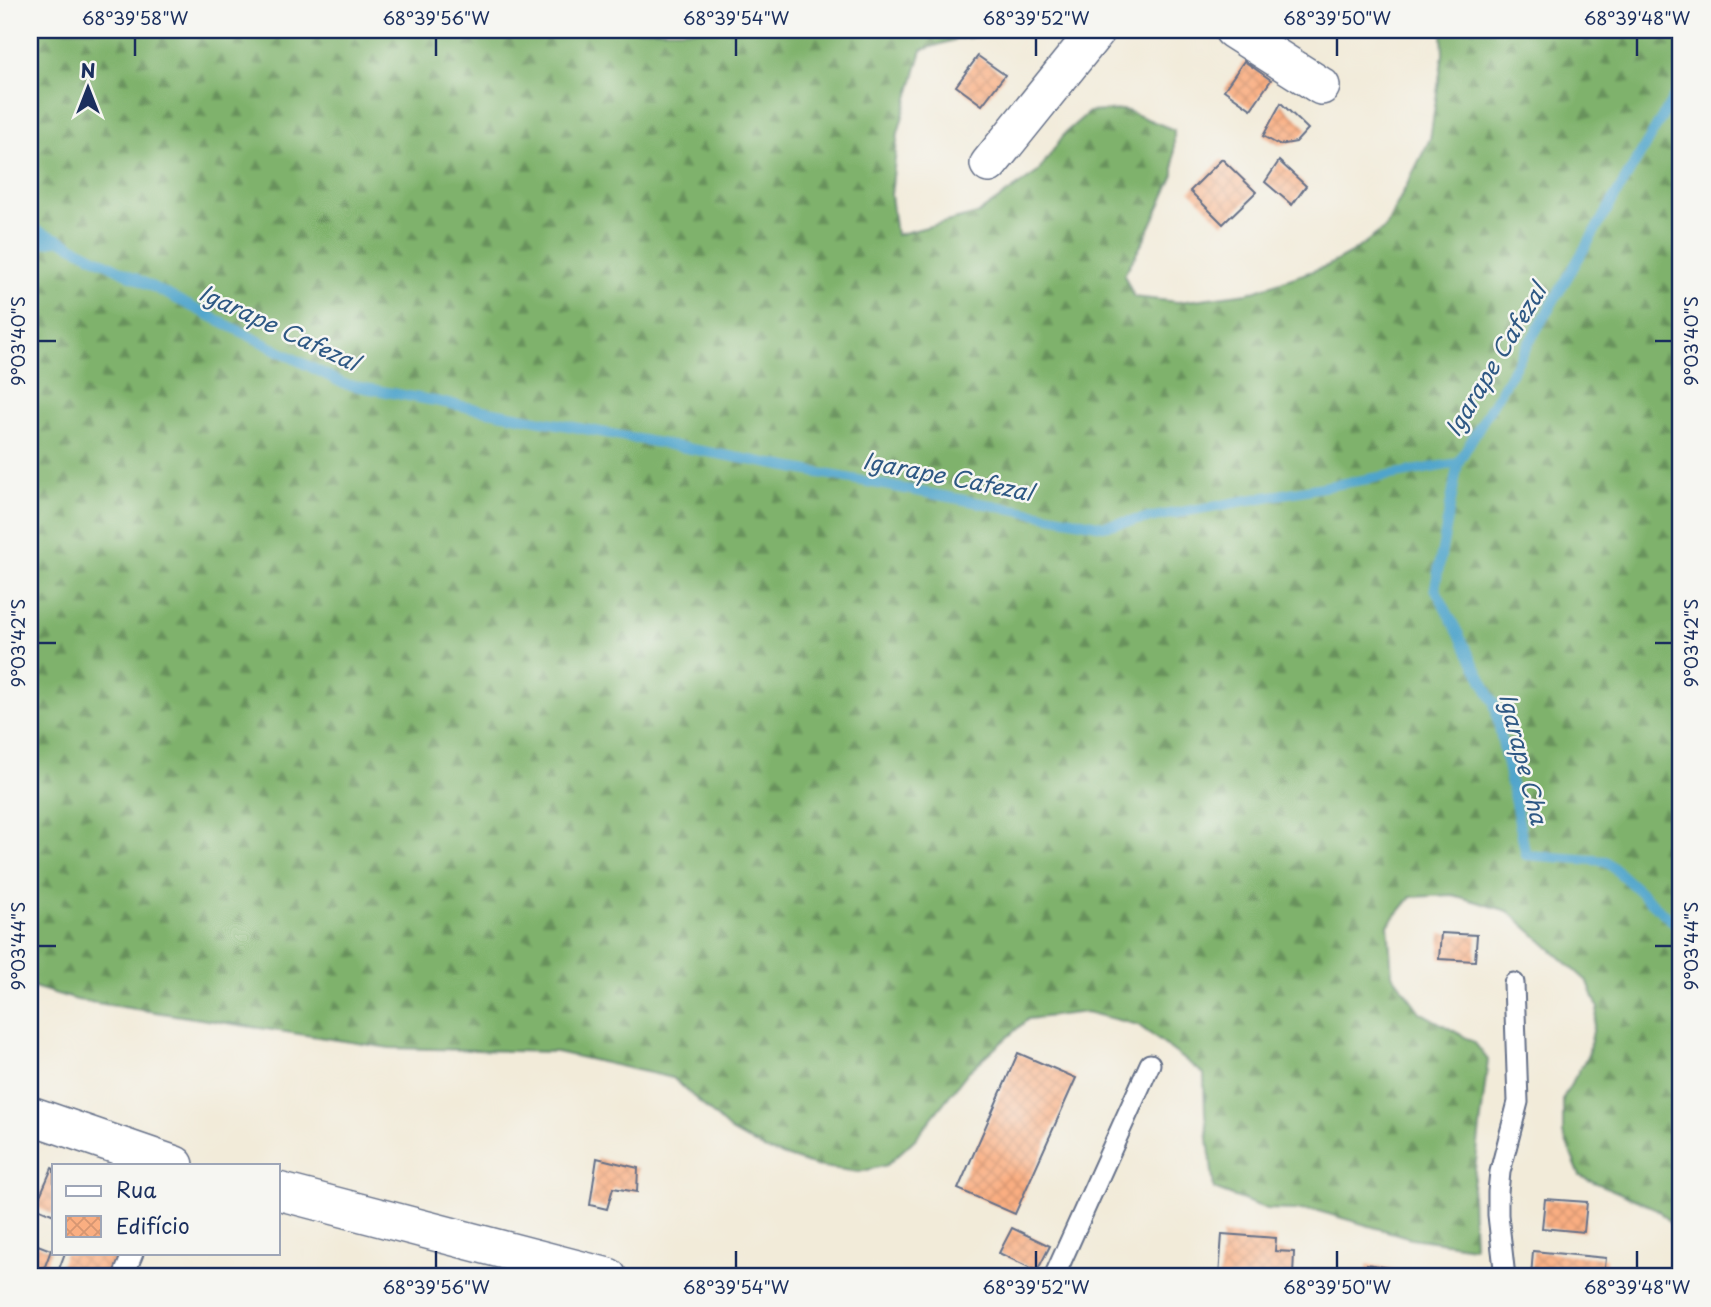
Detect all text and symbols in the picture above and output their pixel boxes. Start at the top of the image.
text: 68°39'58"W [82,4,189,31]
text: 68°39'56"W [382,4,490,31]
text: 68°39'54"W [683,4,790,31]
text: 68°39'52"W [983,4,1090,31]
text: 68°39'50"W [1283,4,1391,31]
text: 68°39'48"W [1584,4,1691,31]
north arrow [52,52,122,122]
text: N [80,56,96,84]
water label: Igarape Cafezal [1435,273,1556,442]
water label: Igarape Cafezal [194,274,368,380]
text: 9°03'40"S [4,296,31,386]
text: 9°03'40"S [1677,296,1704,386]
water label: Igarape Cafezal [860,442,1040,510]
text: 9°03'42"S [4,599,31,687]
text: 9°03'42"S [1677,599,1704,687]
water label: Igarape Cha [1491,689,1558,829]
text: 9°03'44"S [4,902,31,990]
text: 9°03'44"S [1677,902,1704,990]
legend [52,1164,280,1254]
text: Rua [116,1173,157,1205]
text: Edifício [116,1209,190,1241]
text: 68°39'56"W [382,1273,490,1300]
text: 68°39'54"W [683,1273,790,1300]
text: 68°39'52"W [983,1273,1090,1300]
text: 68°39'50"W [1283,1273,1391,1300]
text: 68°39'48"W [1584,1273,1691,1300]

